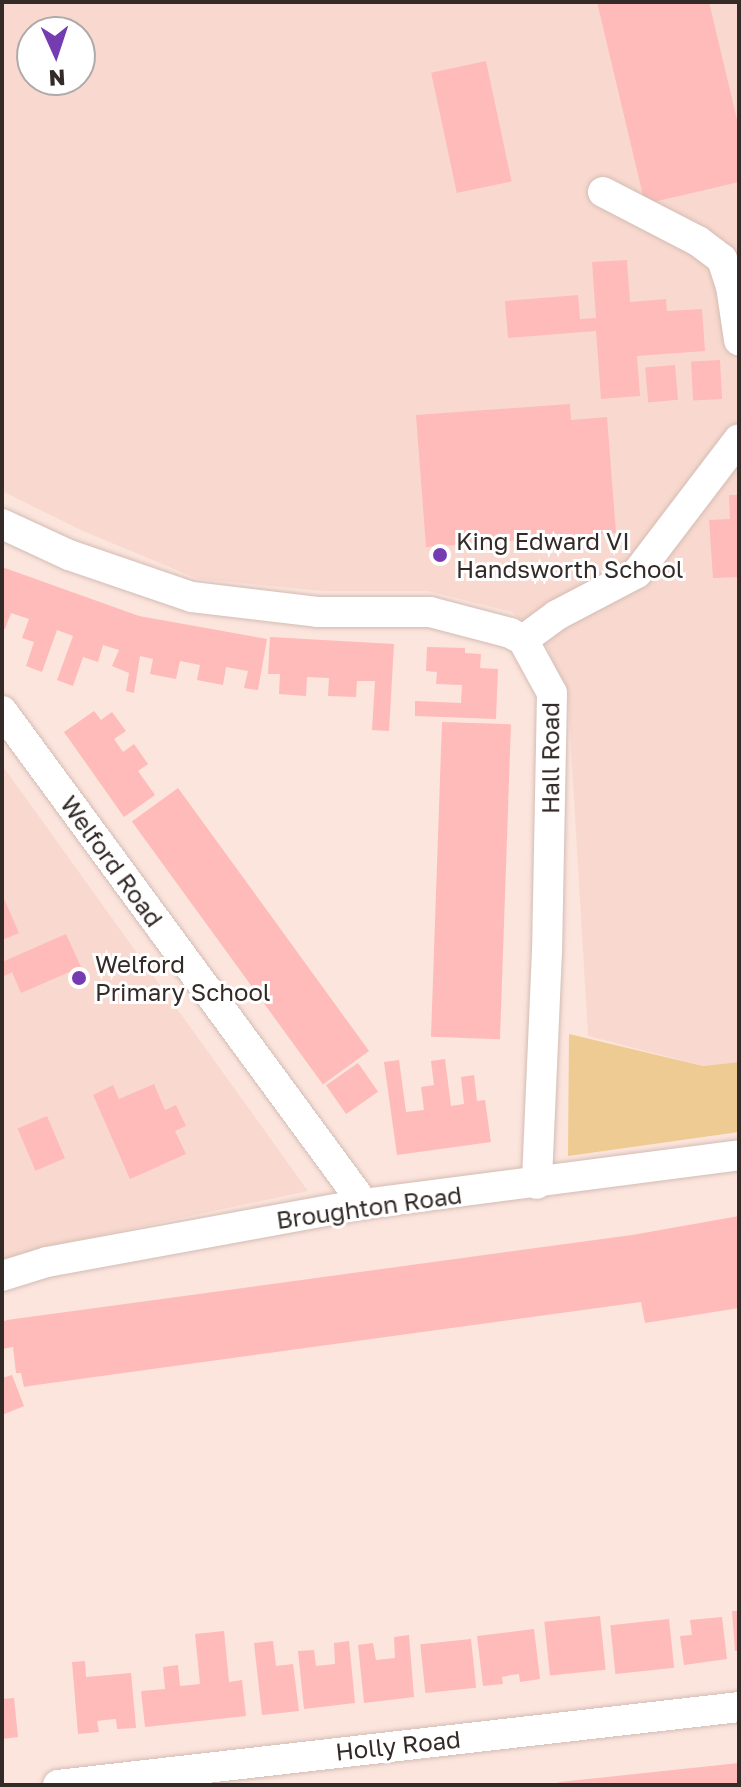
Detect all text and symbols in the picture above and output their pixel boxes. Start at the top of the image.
north arrow [16,16,96,96]
text: N [48,65,66,92]
place label: King Edward VI Handsworth School [456,527,684,583]
marker: King Edward VI Handsworth School [431,546,449,564]
street label: Hall Road [536,702,564,814]
street label: Welford Road [55,790,169,932]
place label: Welford Primary School [95,950,271,1006]
marker: Welford Primary School [70,969,88,987]
street label: Broughton Road [274,1180,464,1234]
street label: Holly Road [334,1724,462,1766]

